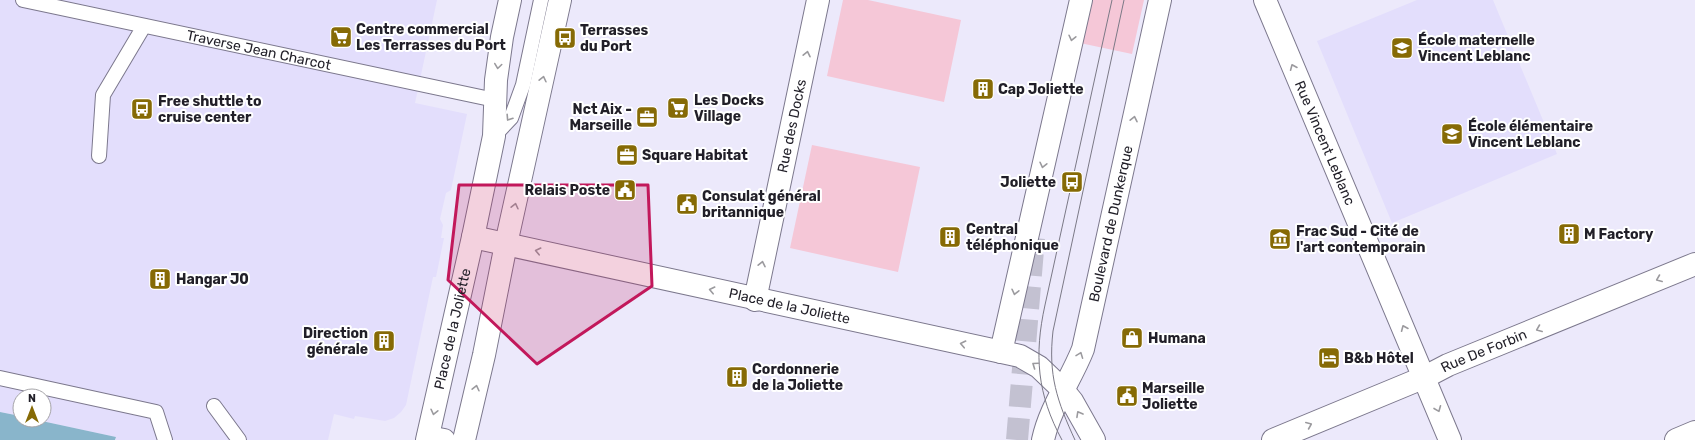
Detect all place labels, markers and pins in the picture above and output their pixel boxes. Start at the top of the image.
place label: Centre commercial Les Terrasses du Port [356,21,506,54]
place label: Terrasses du Port [580,22,649,55]
supermarket icon: Centre commercial Les Terrasses du Port [328,24,354,50]
bus stop icon: Terrasses du Port [552,25,578,51]
place label: École maternelle Vincent Leblanc [1418,31,1535,65]
school or university icon: École maternelle Vincent Leblanc [1389,35,1415,61]
building icon: Cap Joliette [970,76,996,102]
place label: Cap Joliette [998,81,1084,98]
place label: Les Docks Village [694,92,764,125]
place label: Free shuttle to cruise center [158,93,261,126]
supermarket icon: Les Docks Village [665,95,691,121]
bus stop icon: Free shuttle to cruise center [129,96,155,122]
place label: Nct Aix - Marseille [569,101,632,134]
office icon: Nct Aix - Marseille [634,104,660,130]
place label: École élémentaire Vincent Leblanc [1468,117,1593,151]
school or university icon: École élémentaire Vincent Leblanc [1439,121,1465,147]
office icon: Square Habitat [614,142,640,168]
place label: Square Habitat [642,147,748,164]
bus stop icon: Joliette [1059,169,1085,195]
place label: Joliette [1000,174,1056,191]
public building icon: Relais Poste [612,177,638,203]
place label: Relais Poste [525,182,610,199]
place label: Consulat général britannique [702,188,821,221]
public building icon: Consulat général britannique [674,191,700,217]
place label: Central téléphonique [966,221,1059,254]
building icon: M Factory [1556,221,1582,247]
place label: Frac Sud - Cité de l'art contemporain [1296,223,1426,256]
building icon: Central téléphonique [937,224,963,250]
museum icon: Frac Sud - Cité de l'art contemporain [1267,226,1293,252]
place label: M Factory [1584,226,1654,243]
building icon: Hangar J0 [147,266,173,292]
place label: Hangar J0 [176,271,249,288]
place label: Direction générale [303,325,368,358]
shop icon: Humana [1119,325,1145,351]
building icon: Direction générale [371,328,397,354]
place label: Humana [1148,330,1206,347]
hotel icon: B&b Hôtel [1316,345,1342,371]
place label: B&b Hôtel [1344,350,1414,367]
place label: Cordonnerie de la Joliette [752,361,843,394]
building icon: Cordonnerie de la Joliette [724,364,750,390]
place label: Marseille Joliette [1142,380,1205,413]
public building icon: Marseille Joliette [1114,383,1140,409]

